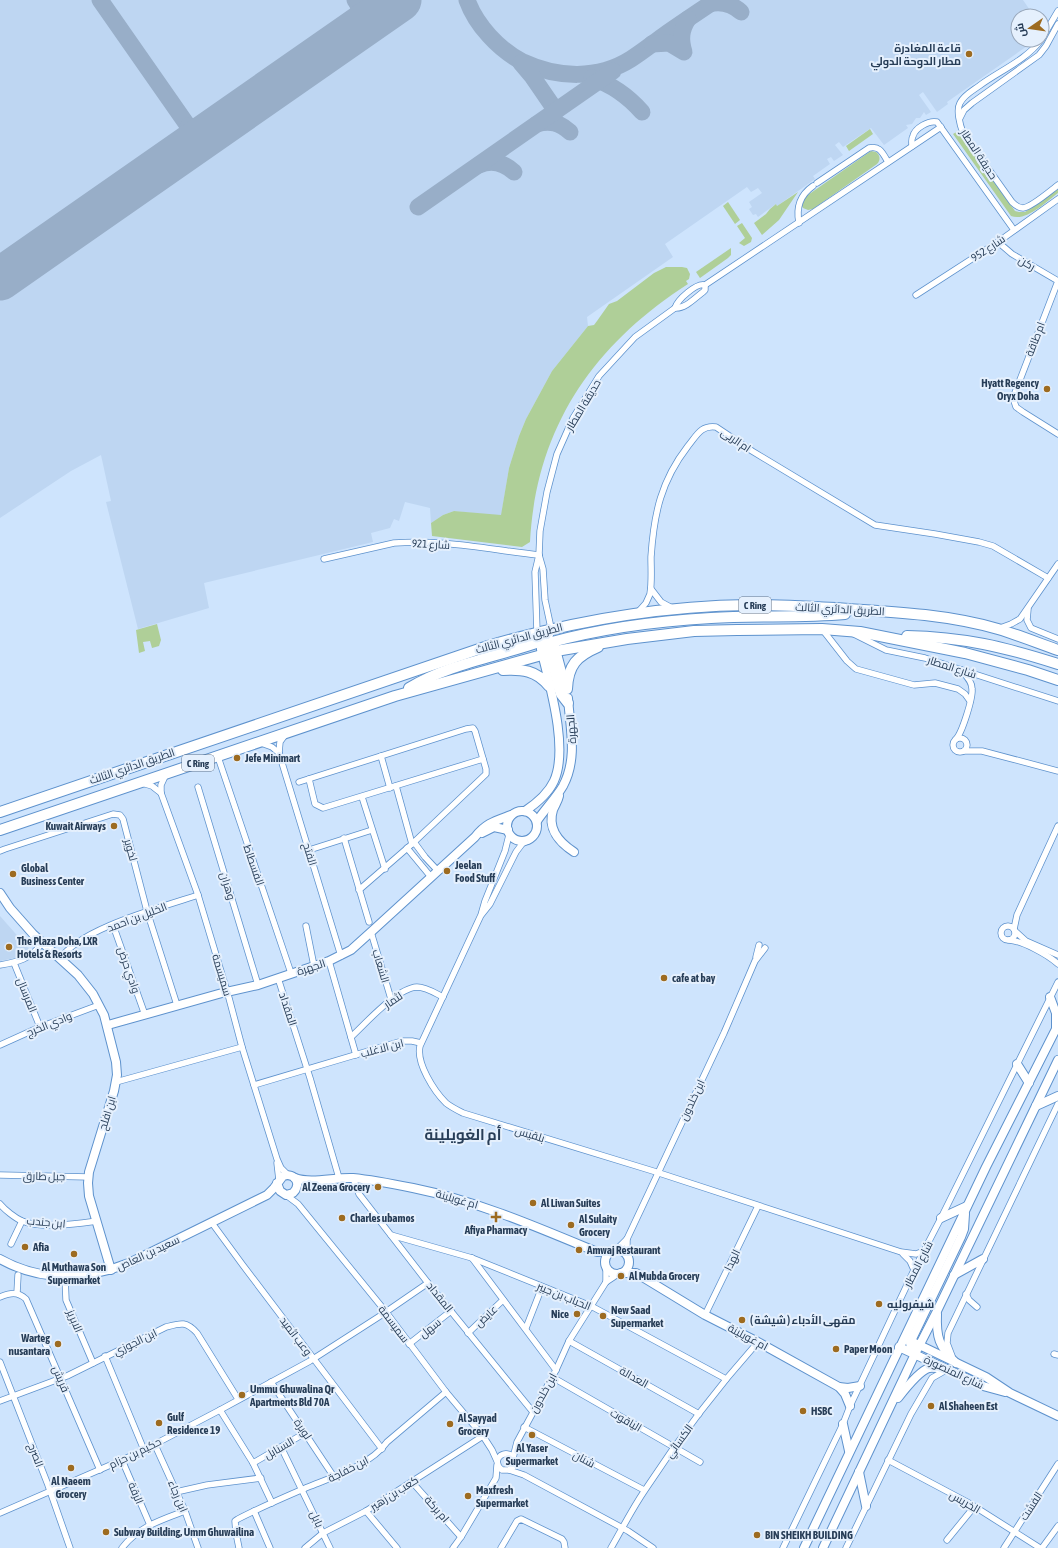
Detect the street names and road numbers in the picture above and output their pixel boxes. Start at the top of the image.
street label: حديقة المطار [957,126,1000,182]
street label: شارع 952 [969,232,1008,265]
street label: ركن [1016,253,1038,273]
street label: ام طاقة [1023,320,1049,359]
street label: حديقة المطار [563,377,604,434]
street label: ام الربى [718,426,753,456]
street label: شارع 921 [411,537,450,553]
road number: C Ring [739,597,771,613]
street label: الطريق الدائري الثالث [795,601,885,620]
street label: الطريق الدائري الثالث [474,621,565,658]
street label: شارع المطار [925,653,978,682]
street label: الجهرة [564,714,579,744]
street label: الطريق الدائري الثالث [88,746,177,789]
road number: C Ring [182,755,214,771]
street label: لخوير [121,837,140,863]
street label: الفتح [299,841,319,867]
street label: الفسطاط [241,843,267,887]
street label: وهران [217,871,238,902]
street label: الخليل بن احمد [105,900,169,935]
street label: وادي حرض [113,945,143,996]
street label: الشعاب [370,948,392,984]
street label: سميسمة [210,953,234,997]
street label: الجهرة [295,957,327,978]
street label: المرسال [14,976,39,1014]
street label: لثمار [381,989,405,1012]
street label: المقداد [277,991,299,1027]
street label: وادي الخرج [25,1009,75,1041]
street label: ابن الاغلب [359,1037,405,1060]
street label: ابن خلدون [677,1078,708,1123]
street label: ابن افلح [96,1095,120,1132]
street label: بلقيس [513,1124,546,1145]
street label: جبل طارق [23,1170,65,1183]
street label: ام غويلينة [434,1187,480,1213]
street label: ابن جندب [26,1214,66,1231]
street label: سعيد بن العاص [115,1233,182,1274]
street label: شارع المطار [901,1239,937,1291]
street label: الهدا [722,1247,743,1273]
street label: الحباب بن جبير [534,1279,593,1313]
street label: المقداد [424,1280,456,1314]
street label: سميسمة [376,1303,412,1345]
street label: عايض [472,1303,500,1330]
street label: الابريز [64,1307,85,1335]
street label: وعب اثميد [277,1314,314,1358]
street label: سهل [417,1316,444,1341]
street label: ام غويلينة [725,1322,770,1354]
street label: ابن الجوزي [111,1326,160,1360]
street label: شارع المنصورة [921,1353,986,1393]
street label: قريش [49,1364,72,1394]
street label: العدالة [617,1364,651,1390]
street label: ابن خلدون [527,1371,560,1416]
street label: الياقوت [608,1406,644,1435]
street label: لوبرة [291,1417,314,1442]
street label: الكسائي [663,1422,698,1462]
street label: حكيم بن حزام [107,1435,164,1473]
street label: السنابل [262,1435,297,1462]
street label: الصرح [24,1441,46,1469]
street label: شنان [571,1448,597,1471]
street label: ابن خفاجة [326,1454,371,1485]
street label: كعب بن زهير [367,1473,421,1514]
street label: ابن رجاء [165,1478,190,1514]
street label: الرقة [125,1480,146,1506]
street label: الخريس [947,1488,982,1516]
street label: الفشت [1017,1490,1045,1522]
street label: ام بركة [421,1494,452,1526]
street label: بابل [307,1509,326,1530]

